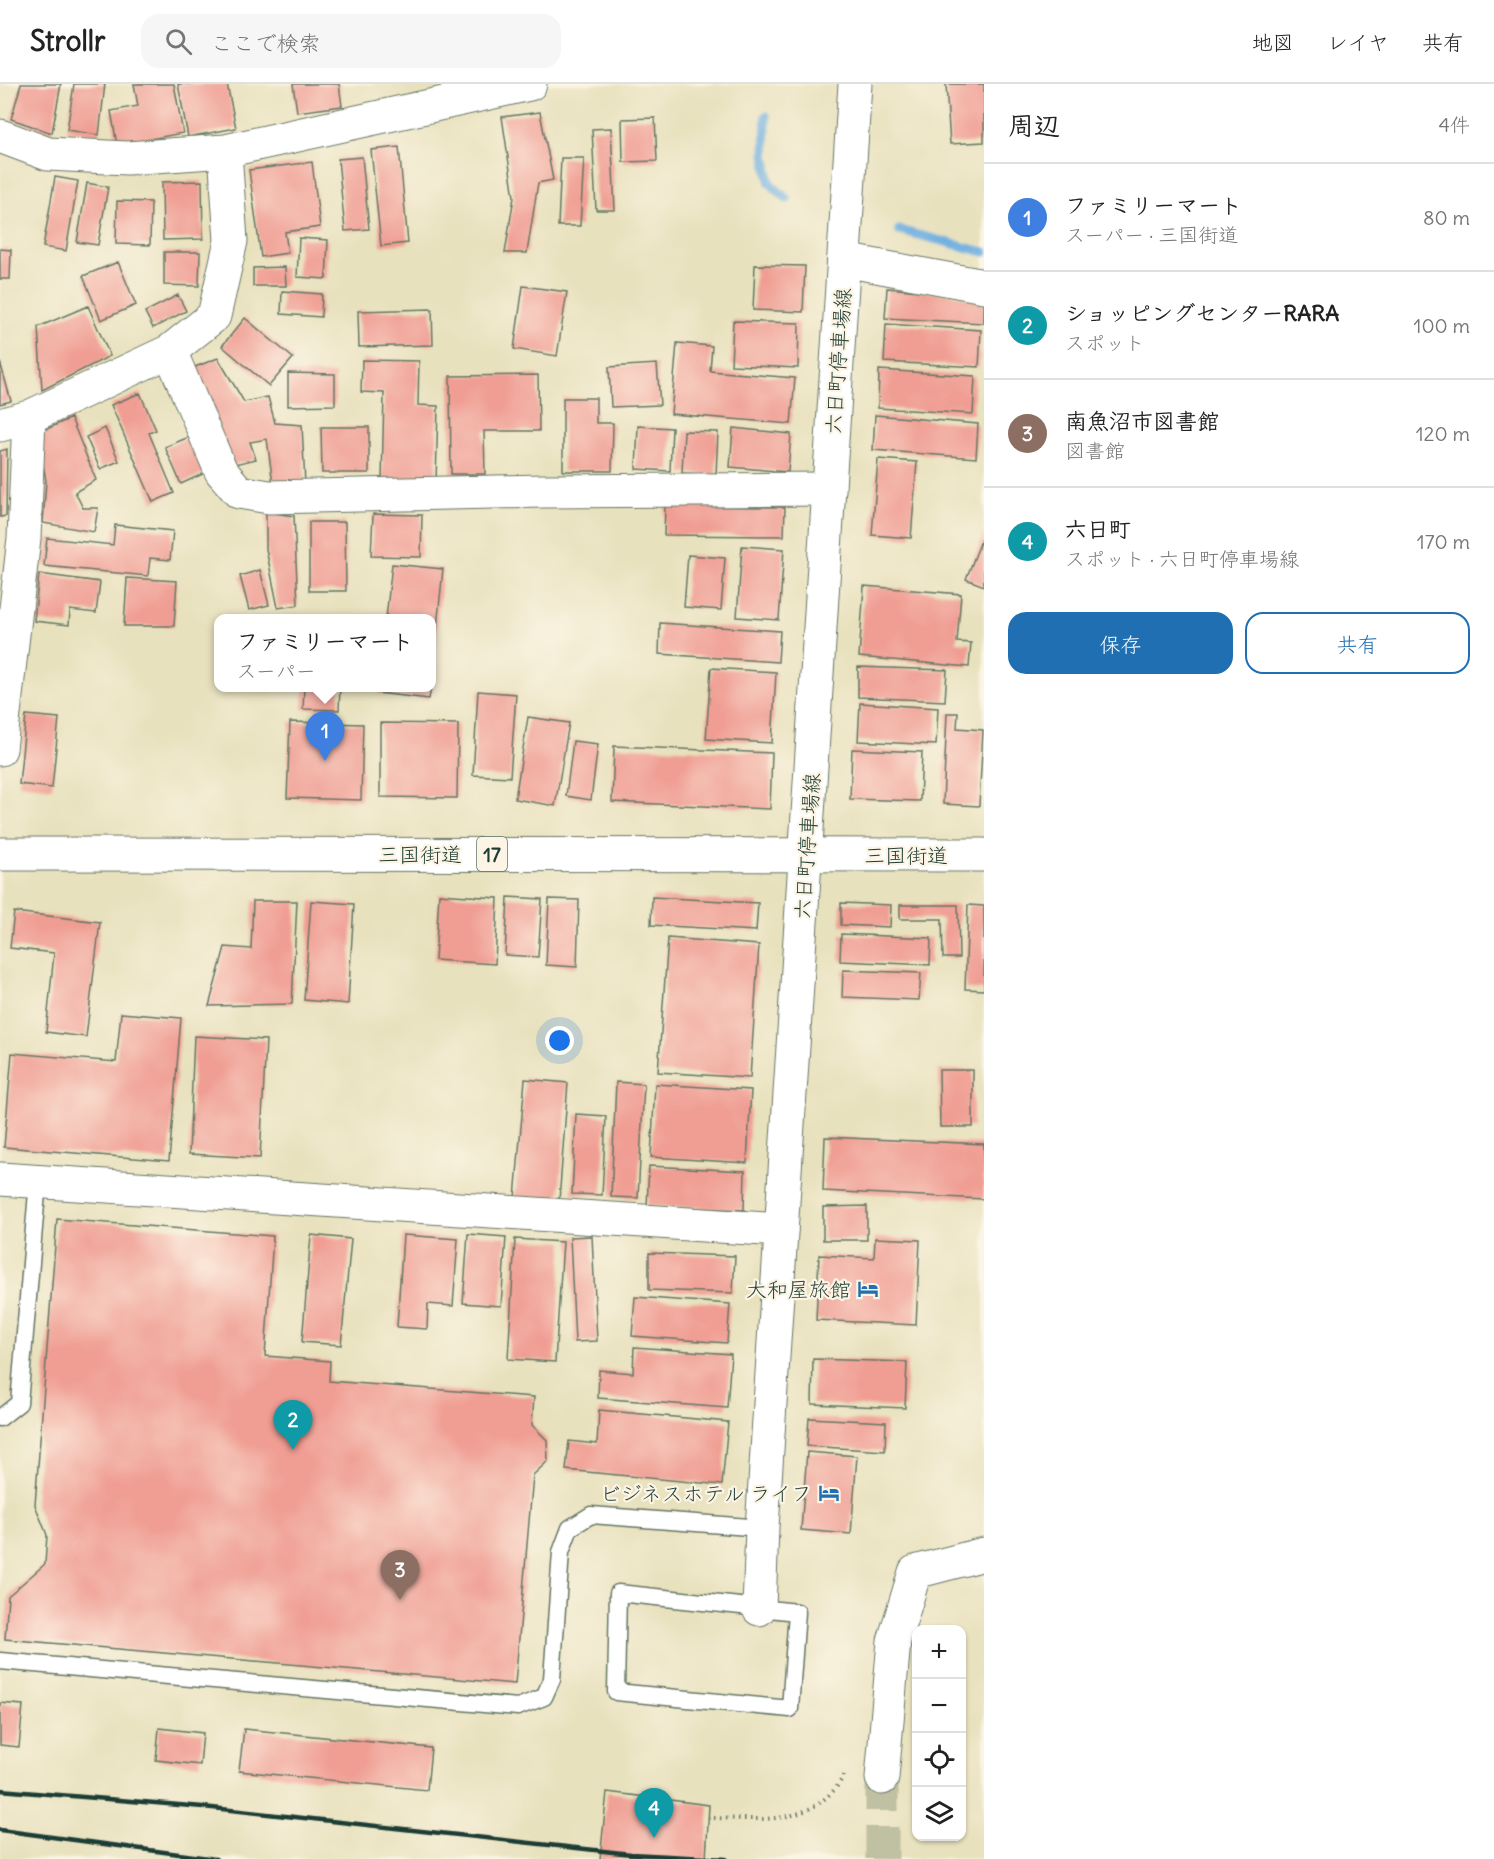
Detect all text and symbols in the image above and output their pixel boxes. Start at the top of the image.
search box [141,14,561,68]
text: Strollr [30,23,105,59]
icon: search [162,25,195,58]
text: ここで検索 [210,29,320,57]
text: 地図 [1252,29,1294,56]
text: レイヤ [1327,29,1389,56]
text: 共有 [1422,29,1464,56]
text: 周辺 [1008,109,1060,142]
text: 4件 [1438,112,1470,137]
text: ファミリーマート [1065,191,1242,219]
text: 1 [1024,205,1031,230]
text: 80 m [1423,205,1470,230]
text: スーパー · 三国街道 [1065,222,1238,247]
street label: 六日町停車場線 [819,287,857,435]
text: ショッピングセンターRARA [1065,299,1339,327]
text: 2 [1022,313,1033,338]
text: 100 m [1413,313,1470,338]
text: スポット [1065,330,1145,355]
text: 南魚沼市図書館 [1065,407,1219,435]
text: 3 [1022,421,1033,446]
text: 120 m [1416,421,1470,446]
text: 図書館 [1065,438,1125,463]
text: 六日町 [1065,515,1131,543]
text: 4 [1022,529,1033,554]
text: 170 m [1417,529,1470,554]
text: スポット · 六日町停車場線 [1065,546,1299,571]
button: 保存 [1008,612,1233,674]
button: 共有 [1245,612,1470,674]
popup [214,614,436,692]
text: ファミリーマート [237,627,413,655]
text: スーパー [237,658,316,683]
pin: 1 [306,712,344,761]
street label: 六日町停車場線 [788,772,826,920]
road number: 17 [477,837,507,871]
street label: 三国街道 [378,841,462,868]
street label: 三国街道 [864,842,948,869]
your location [545,1026,574,1055]
place label: 大和屋旅館 [746,1276,851,1303]
hotel icon: 大和屋旅館 [856,1277,880,1301]
pin: 2 [274,1400,312,1450]
place label: ビジネスホテル ライフ [600,1480,812,1507]
hotel icon: ビジネスホテル ライフ [817,1481,841,1505]
pin: 3 [380,1550,420,1600]
map controls [912,1625,966,1841]
button: + [912,1625,966,1679]
button: − [912,1679,966,1733]
button: locate [912,1733,966,1787]
button: layers [912,1787,966,1841]
pin: 4 [634,1788,674,1838]

